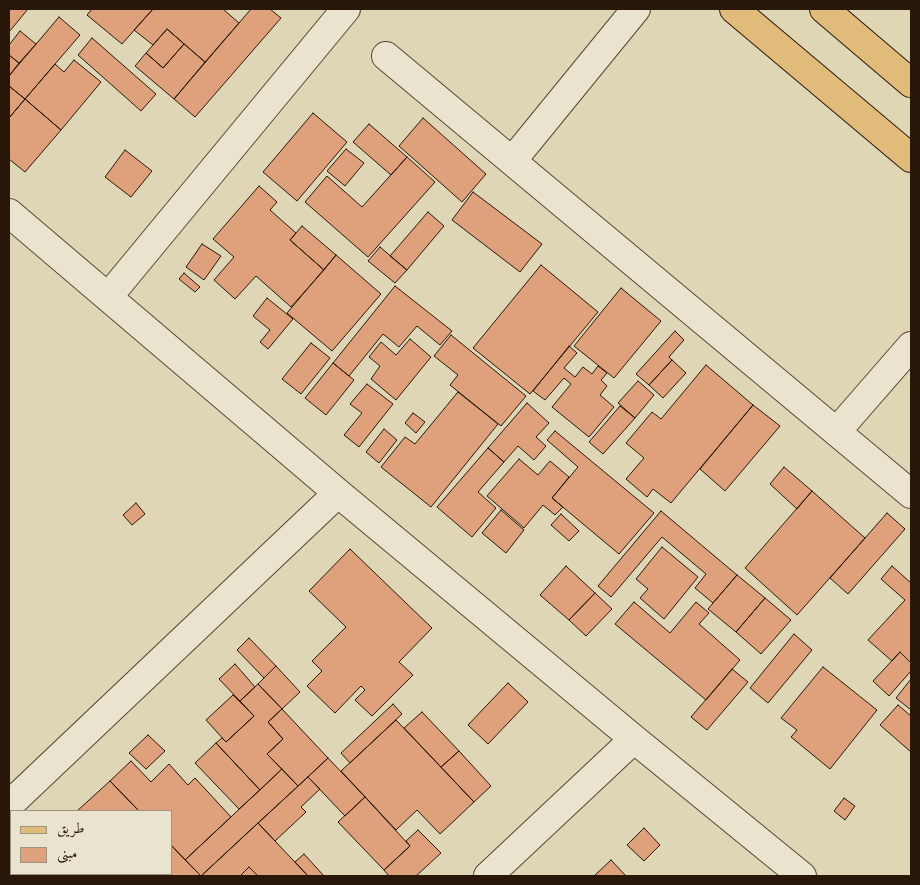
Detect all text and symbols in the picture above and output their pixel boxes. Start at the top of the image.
legend [10,810,172,875]
text: طريق [57,818,84,838]
text: مبنى [57,843,77,863]

